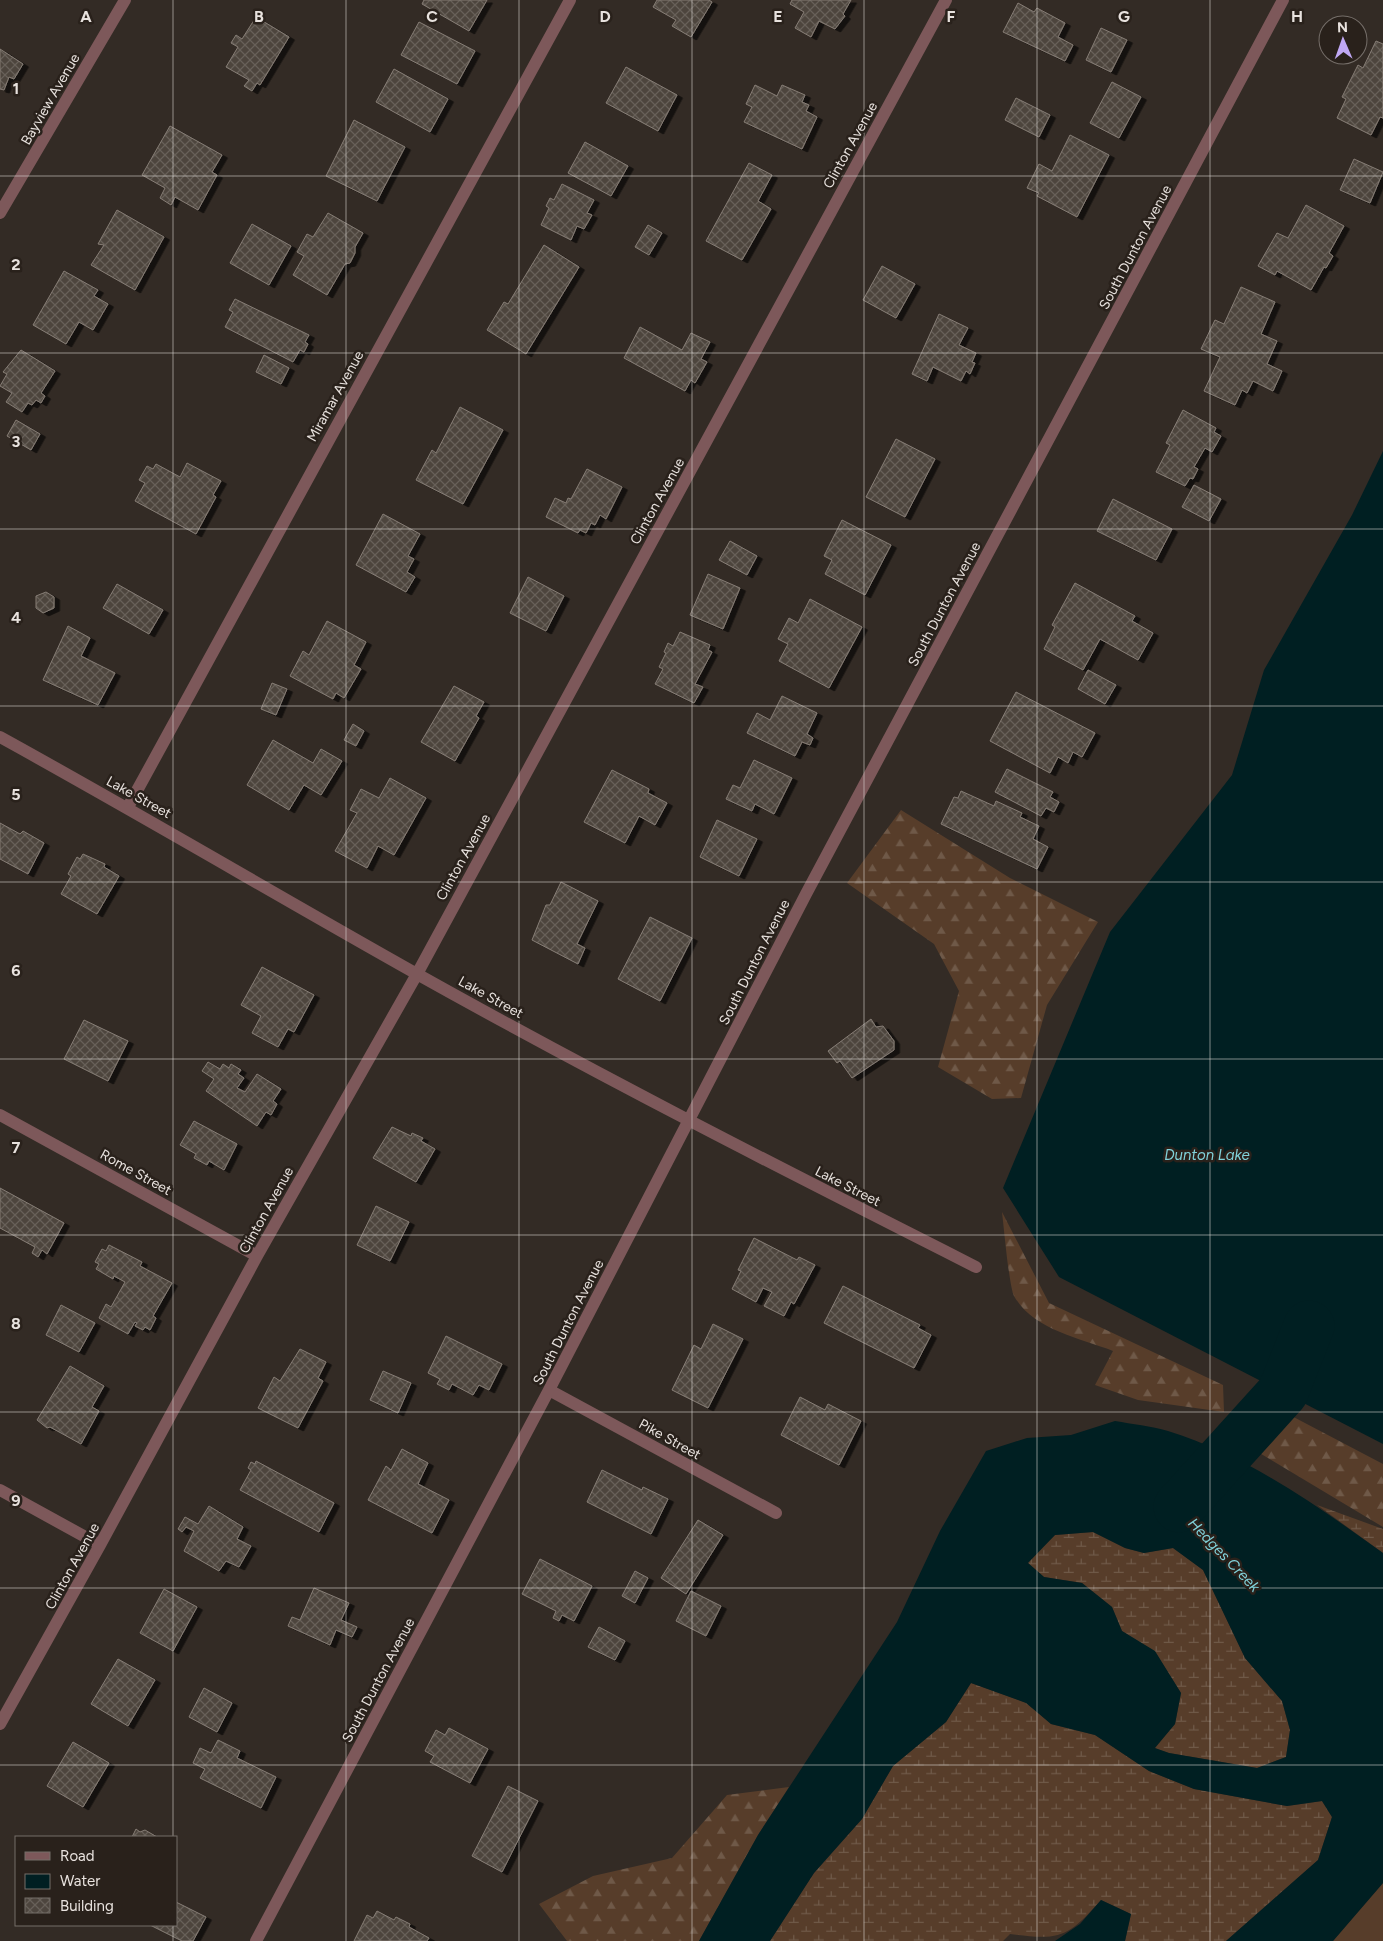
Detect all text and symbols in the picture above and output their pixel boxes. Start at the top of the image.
text: A [80,7,92,26]
text: B [254,7,264,26]
text: C [426,7,438,26]
text: D [599,7,611,26]
text: E [773,7,783,26]
text: F [947,7,956,26]
text: G [1118,7,1130,26]
text: H [1291,7,1303,26]
north arrow [1318,15,1368,65]
text: N [1337,19,1348,36]
street label: Bayview Avenue [17,50,84,148]
text: 1 [13,79,19,98]
street label: Clinton Avenue [820,99,881,191]
street label: South Dunton Avenue [1095,182,1176,312]
text: 2 [11,255,21,274]
street label: Miramar Avenue [303,347,368,445]
text: 3 [12,432,21,451]
street label: Clinton Avenue [627,455,688,547]
street label: South Dunton Avenue [904,539,985,669]
text: 4 [11,608,21,627]
street label: Lake Street [103,773,174,822]
text: 5 [11,785,21,804]
street label: Clinton Avenue [433,811,494,903]
street label: South Dunton Avenue [715,896,794,1028]
text: 6 [11,961,21,980]
street label: Lake Street [455,973,526,1022]
text: 7 [12,1138,21,1157]
street label: Rome Street [97,1146,174,1199]
water label: Dunton Lake [1164,1146,1250,1164]
street label: Lake Street [812,1163,883,1210]
street label: Clinton Avenue [236,1164,297,1256]
street label: South Dunton Avenue [529,1256,608,1388]
text: 8 [11,1314,21,1333]
street label: Pike Street [636,1415,704,1463]
text: 9 [11,1491,21,1510]
water label: Hedges Creek [1184,1514,1264,1596]
street label: Clinton Avenue [42,1520,103,1612]
street label: South Dunton Avenue [338,1615,419,1745]
legend [15,1836,178,1926]
text: Road [60,1847,95,1865]
text: Water [60,1872,100,1890]
text: Building [60,1897,114,1915]

